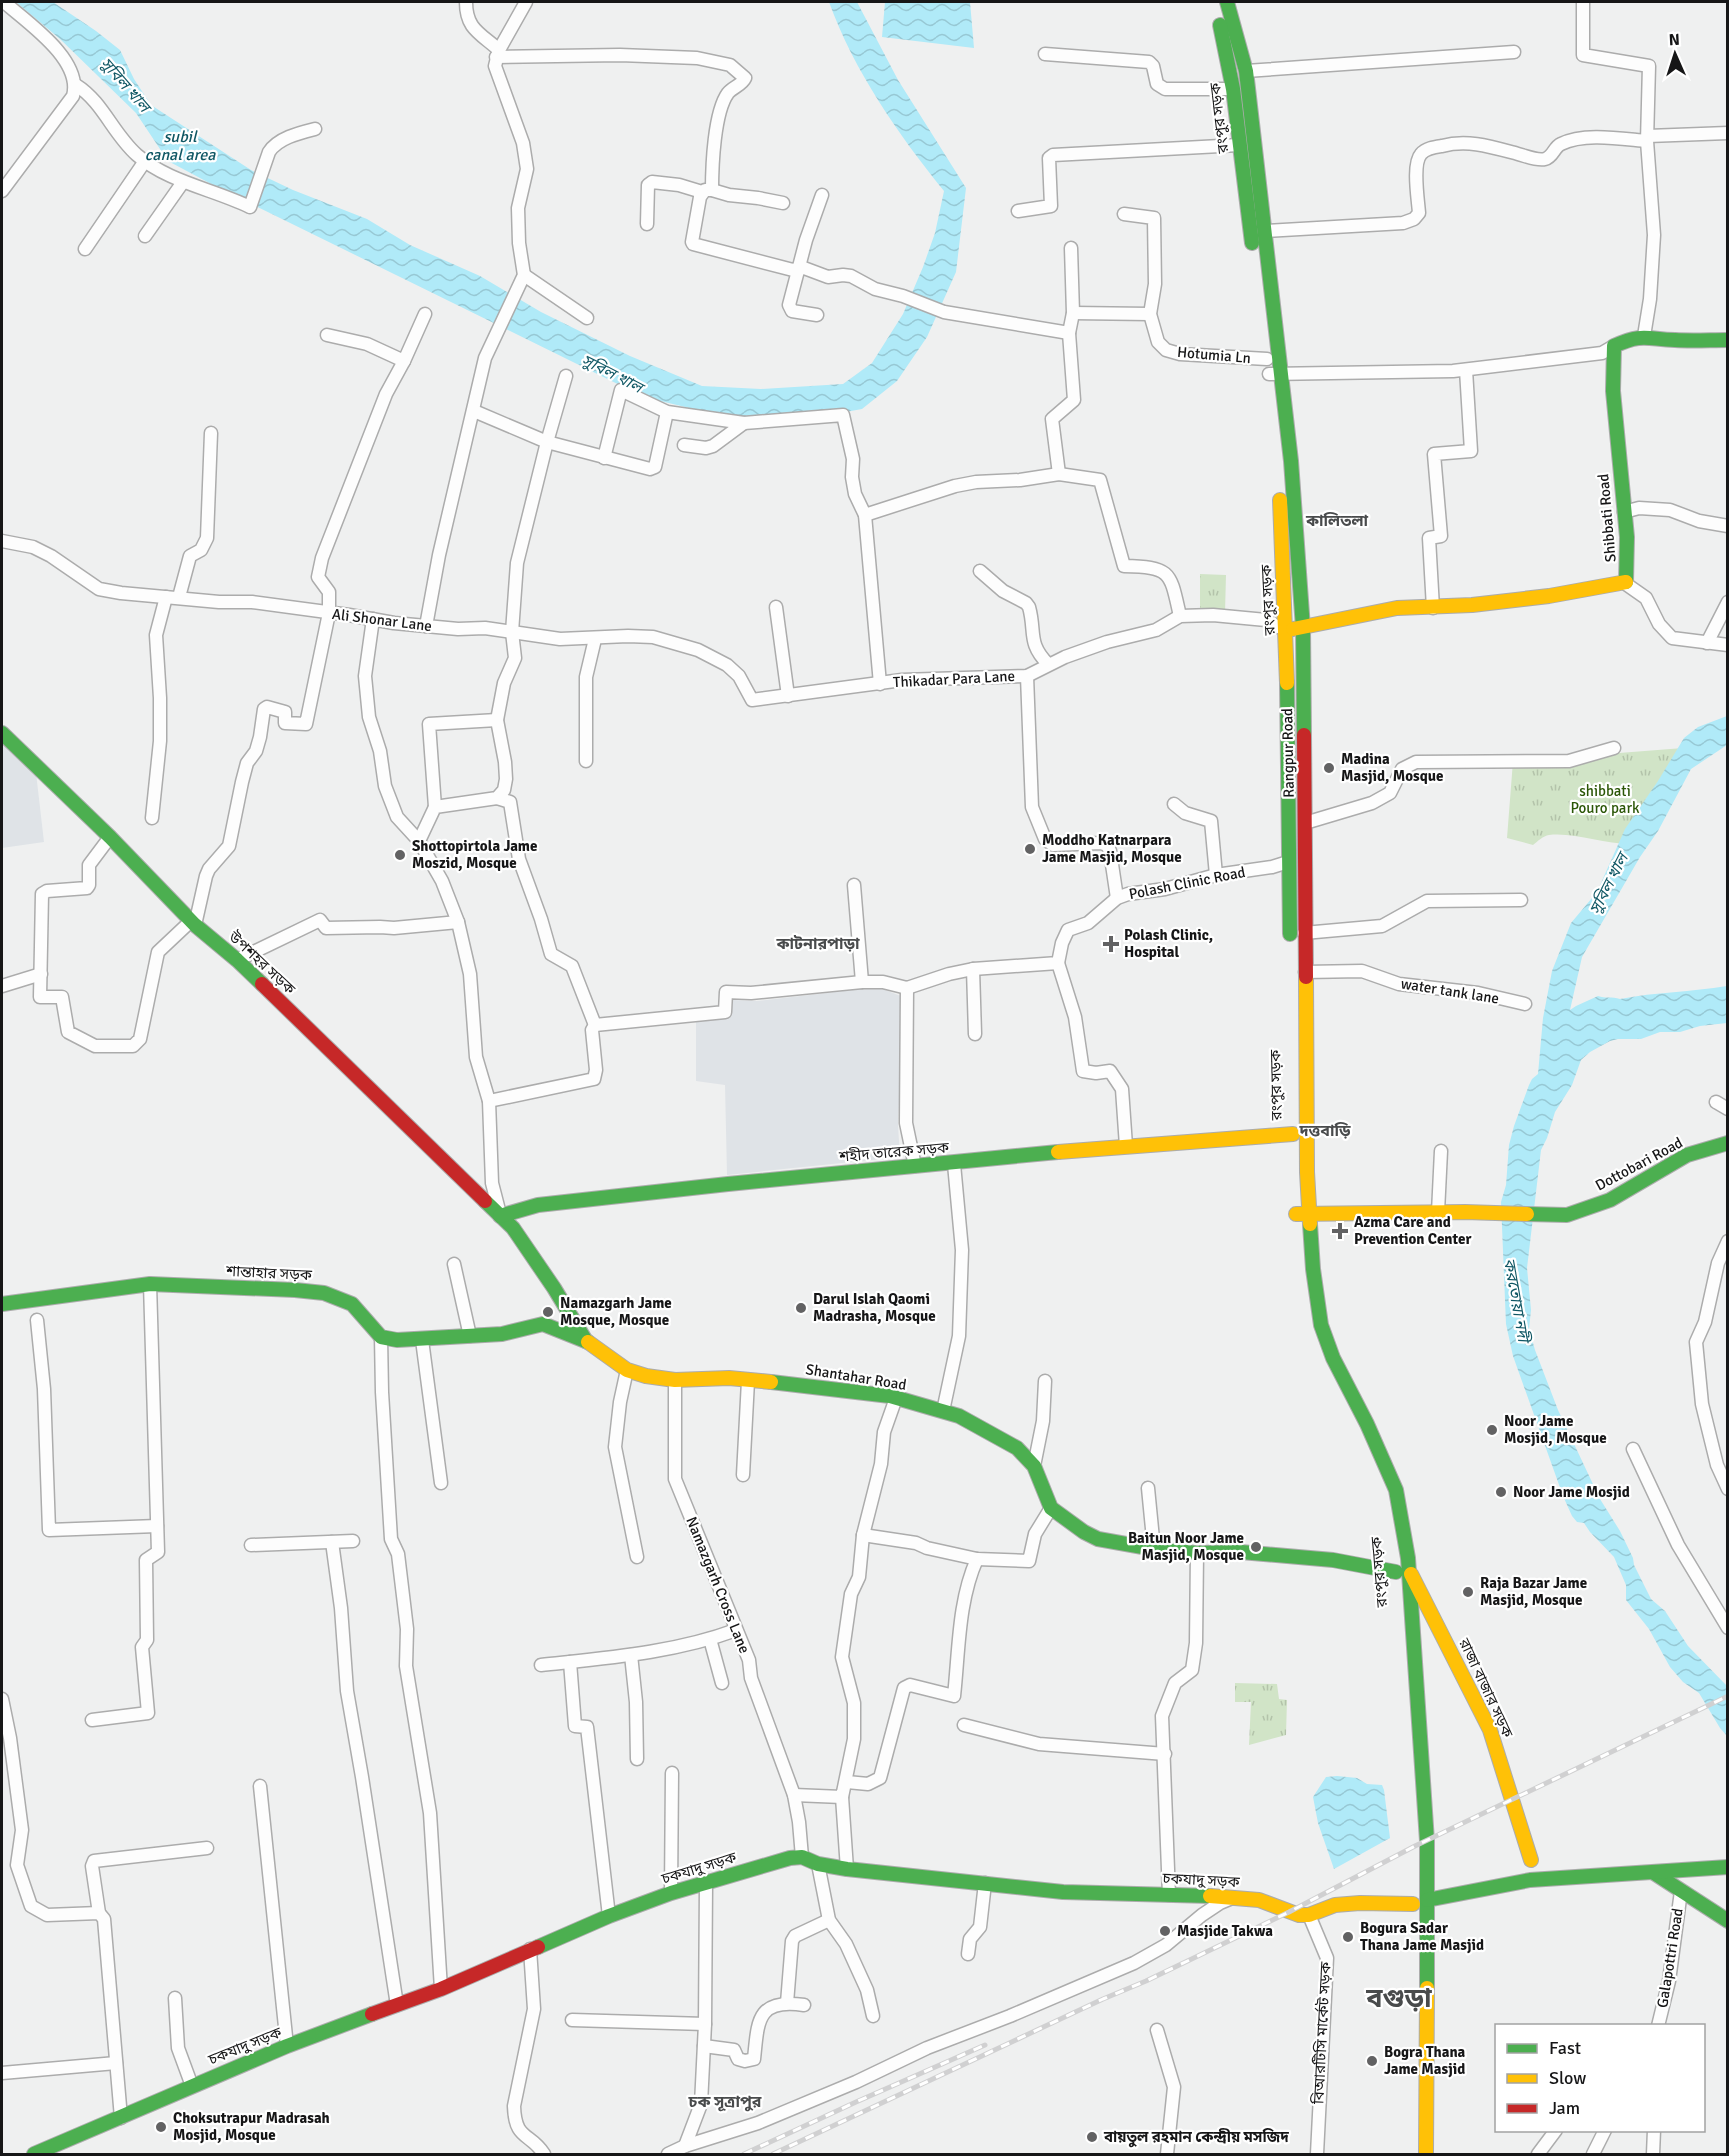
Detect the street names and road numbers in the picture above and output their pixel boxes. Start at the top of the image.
street label: রংপুর সড়ক [1206,81,1232,155]
street label: Hotumia Ln [1176,343,1252,367]
street label: Shibbati Road [1594,473,1620,563]
street label: রংপুর সড়ক [1257,563,1279,637]
street label: Ali Shonar Lane [331,605,433,635]
street label: Thikadar Para Lane [893,667,1015,691]
street label: Rangpur Road [1278,708,1298,798]
street label: Polash Clinic Road [1127,863,1247,903]
street label: উপশহর সড়ক [224,927,300,999]
street label: water tank lane [1400,974,1500,1008]
street label: রংপুর সড়ক [1266,1049,1286,1121]
street label: Dottobari Road [1592,1133,1686,1195]
street label: শহীদ তারেক সড়ক [837,1138,951,1166]
street label: শান্তাহার সড়ক [225,1262,313,1284]
street label: Shantahar Road [804,1360,908,1394]
street label: Namazgarh Cross Lane [682,1514,754,1656]
street label: রংপুর সড়ক [1367,1535,1391,1609]
street label: রাজা বাজার সড়ক [1455,1635,1517,1741]
street label: চকযাদু সড়ক [658,1848,739,1888]
street label: চকযাদু সড়ক [1161,1869,1241,1891]
street label: Galapottri Road [1653,1907,1687,2009]
street label: বিআরটিসি মার্কেট সড়ক [1309,1961,1335,2106]
street label: চকযাদু সড়ক [205,2023,285,2069]

